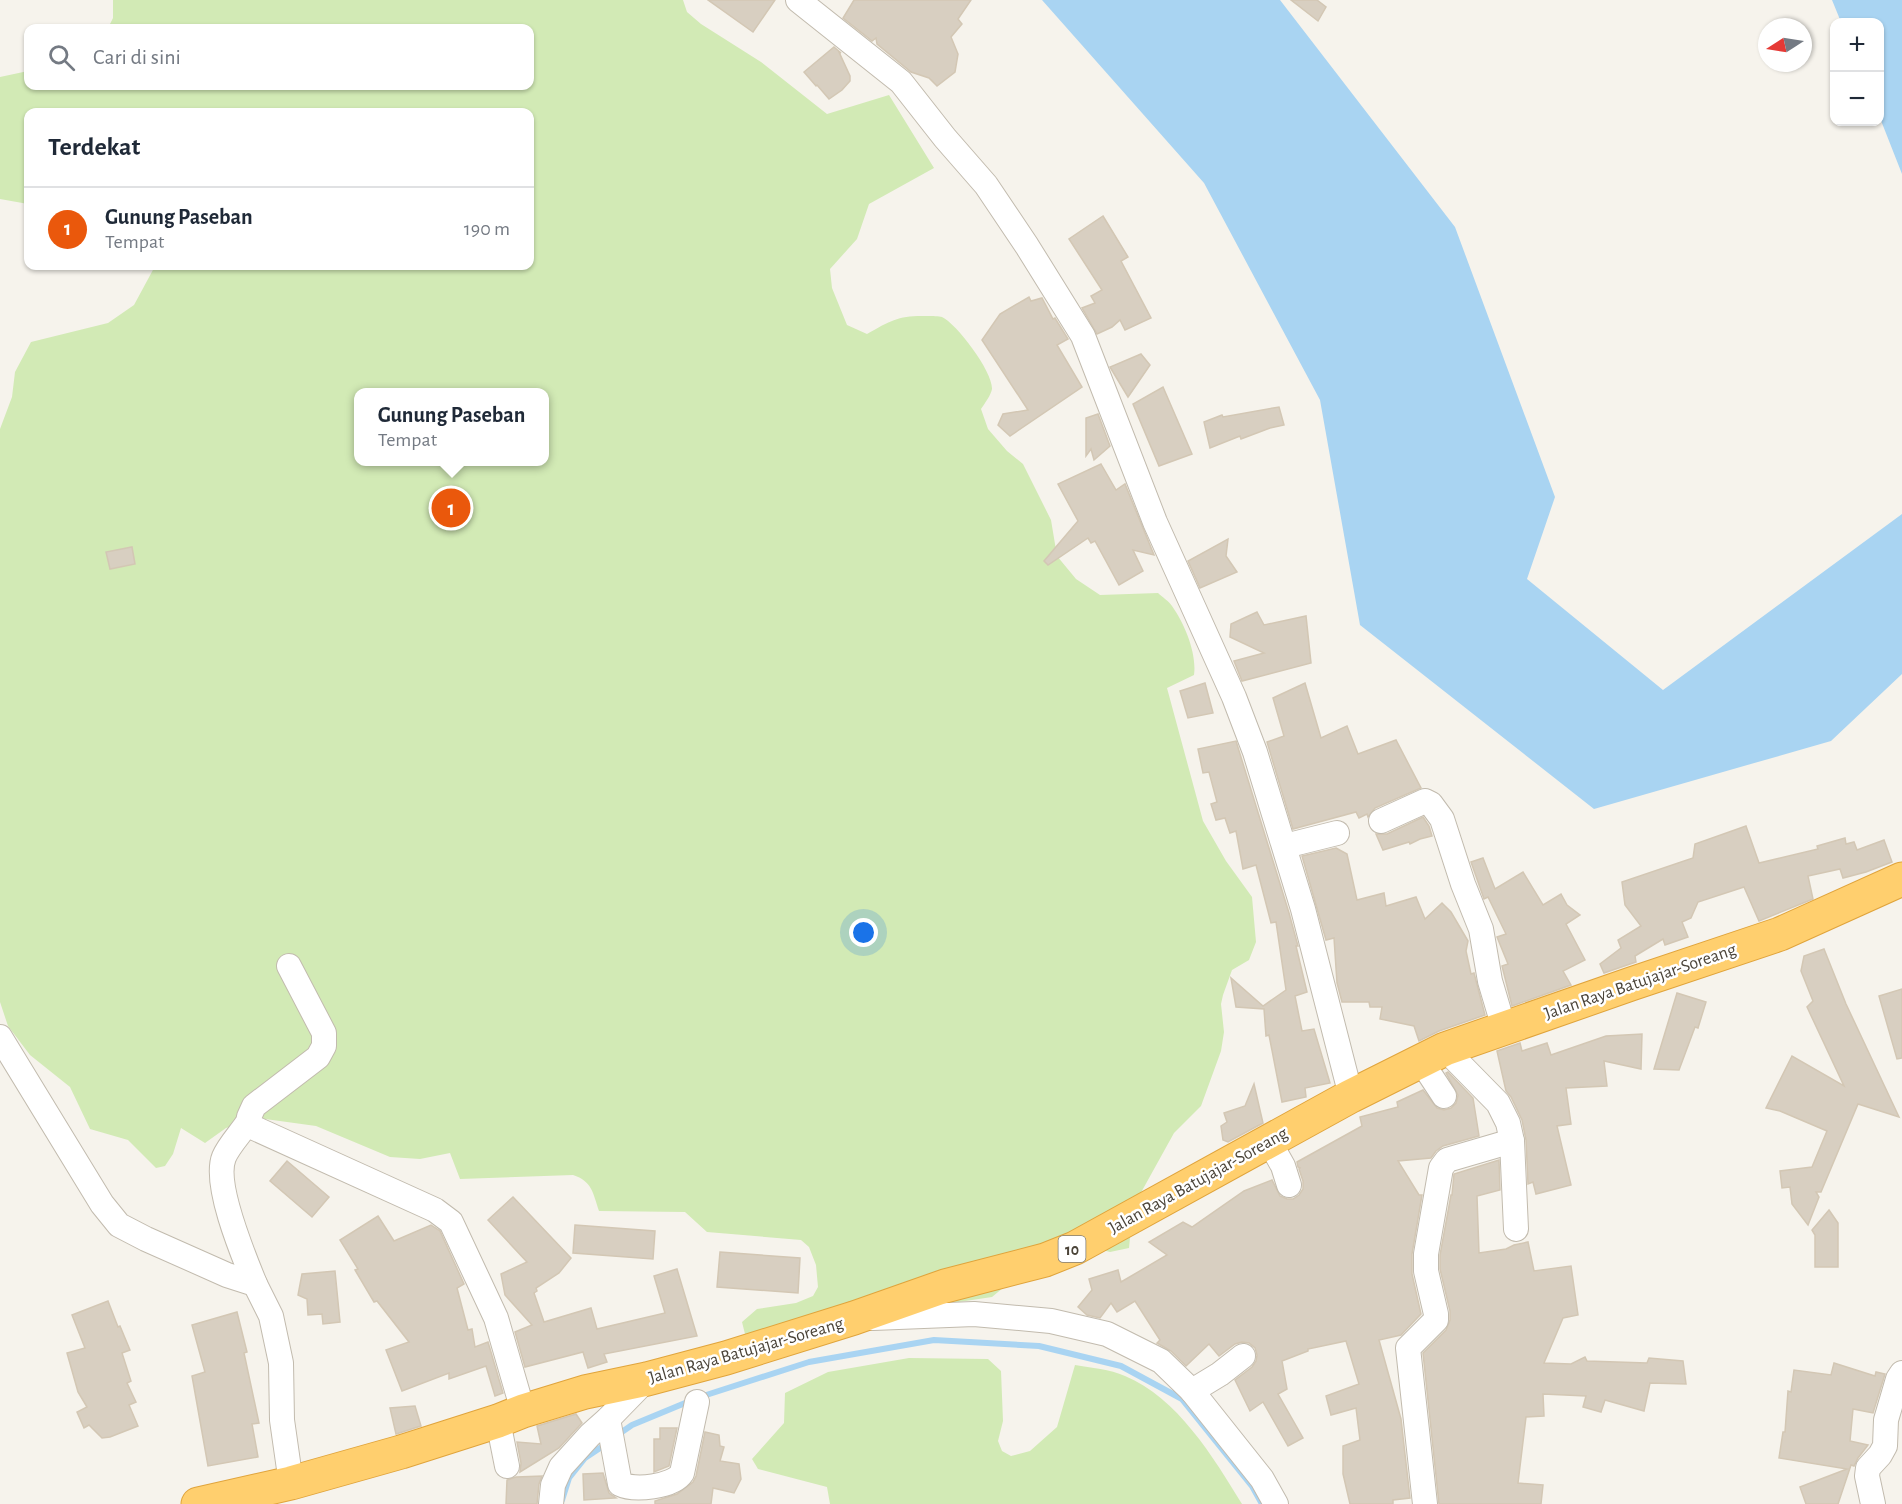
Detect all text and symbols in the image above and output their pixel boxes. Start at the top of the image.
north arrow [1758,18,1812,72]
map controls [1830,18,1884,126]
button: + [1830,18,1884,72]
search box [24,24,534,90]
icon: search [45,41,78,74]
text: Cari di sini [93,46,181,68]
button: − [1830,72,1884,126]
text: Terdekat [48,134,140,160]
text: Gunung Paseban [105,206,253,228]
text: 1 [64,219,71,239]
text: 190 m [464,219,510,239]
text: Tempat [105,232,165,252]
popup [354,388,549,466]
text: Gunung Paseban [378,404,525,426]
text: Tempat [378,430,437,450]
pin: 1 [432,486,470,530]
your location [849,918,878,947]
street label: Jalan Raya Batujajar-Soreang [1542,941,1739,1023]
street label: Jalan Raya Batujajar-Soreang [1106,1124,1291,1238]
road number: 10 [1058,1236,1086,1262]
street label: Jalan Raya Batujajar-Soreang [647,1314,846,1387]

